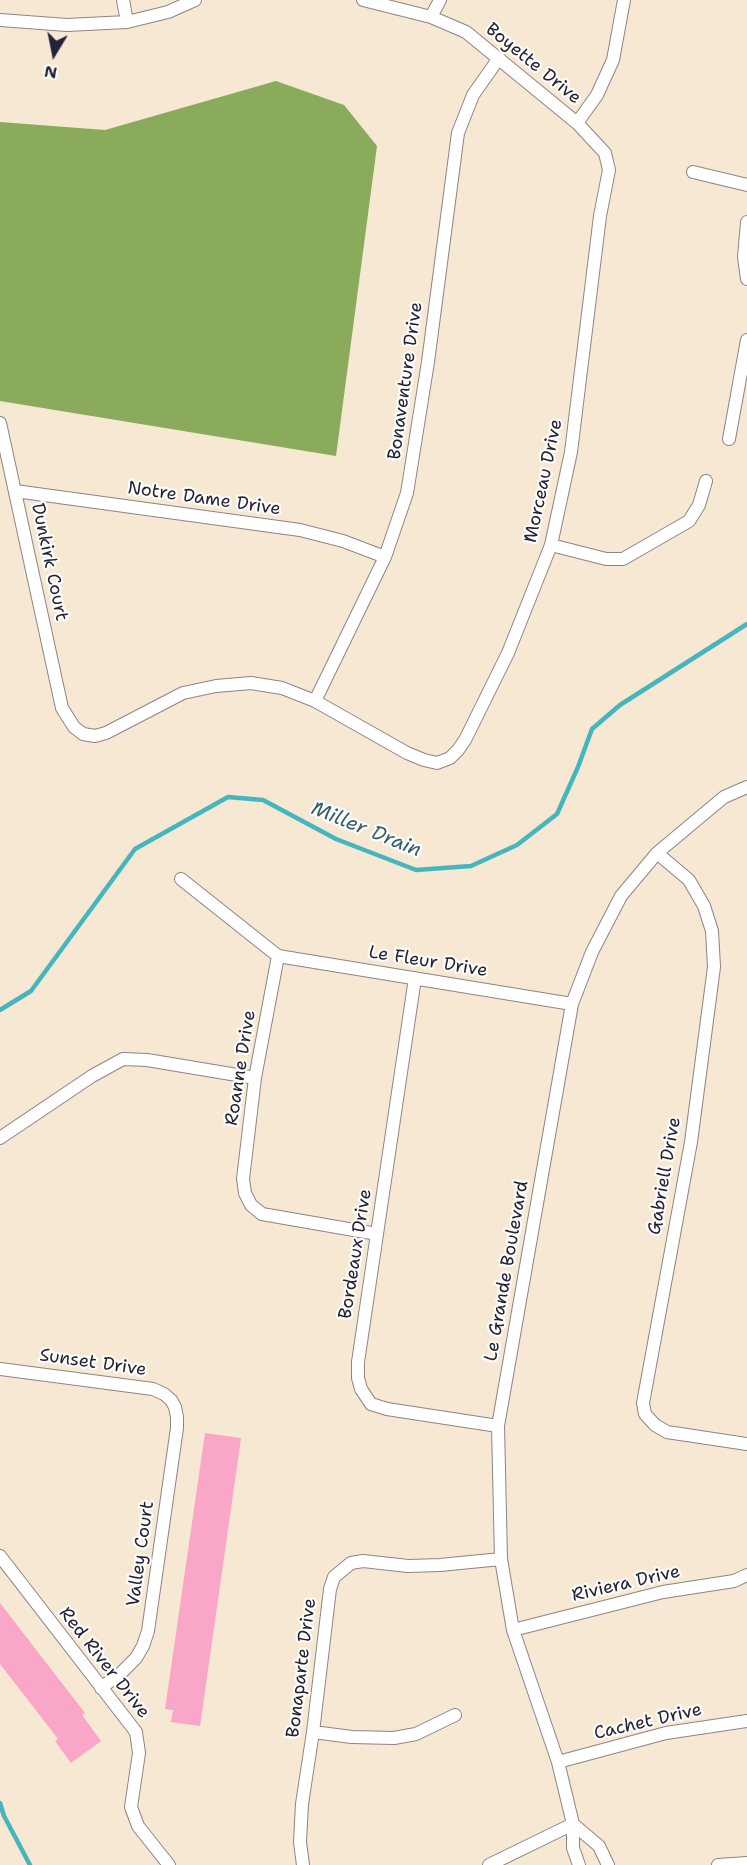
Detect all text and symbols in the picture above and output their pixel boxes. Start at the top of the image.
street label: Boyette Drive [481,19,585,109]
north arrow [24,24,84,84]
text: N [43,61,59,84]
street label: Bonaventure Drive [384,301,428,461]
street label: Morceau Drive [520,417,568,545]
street label: Notre Dame Drive [126,478,282,520]
street label: Dunkirk Court [26,501,72,623]
water label: Miller Drain [308,797,424,863]
street label: Le Fleur Drive [367,942,489,982]
street label: Roanne Drive [221,1009,261,1127]
street label: Gabriell Drive [644,1116,686,1236]
street label: Le Grande Boulevard [480,1179,534,1363]
street label: Bordeaux Drive [335,1187,377,1321]
street label: Sunset Drive [38,1345,148,1381]
street label: Valley Court [123,1500,159,1608]
street label: Riviera Drive [570,1561,682,1607]
street label: Bonaparte Drive [283,1597,321,1739]
street label: Red River Drive [54,1603,154,1723]
street label: Cachet Drive [592,1699,704,1745]

